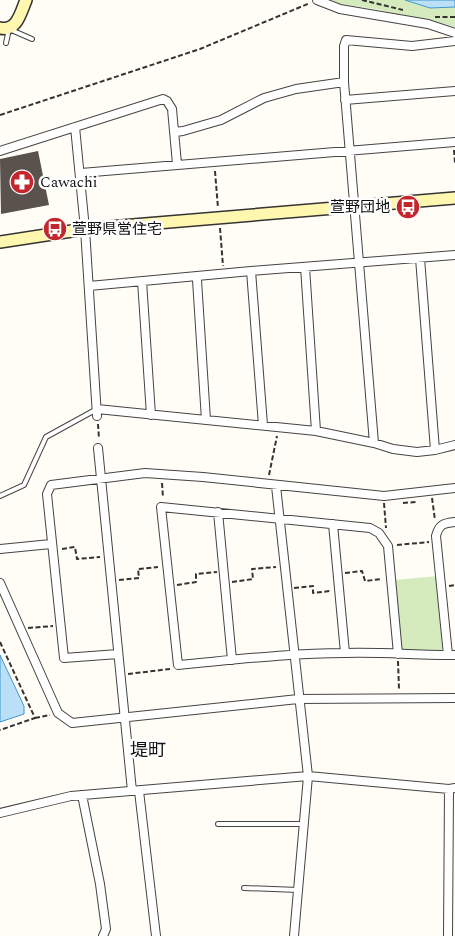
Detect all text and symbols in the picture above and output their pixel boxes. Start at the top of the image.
pharmacy icon: Cawachi [9,169,35,195]
place label: Cawachi [40,171,97,194]
bus stop icon: 萱野団地 [395,194,421,220]
place label: 萱野団地 [330,196,390,219]
bus stop icon: 萱野県営住宅 [42,216,68,242]
place label: 萱野県営住宅 [72,218,162,241]
district label: 堤町 [130,737,166,764]

